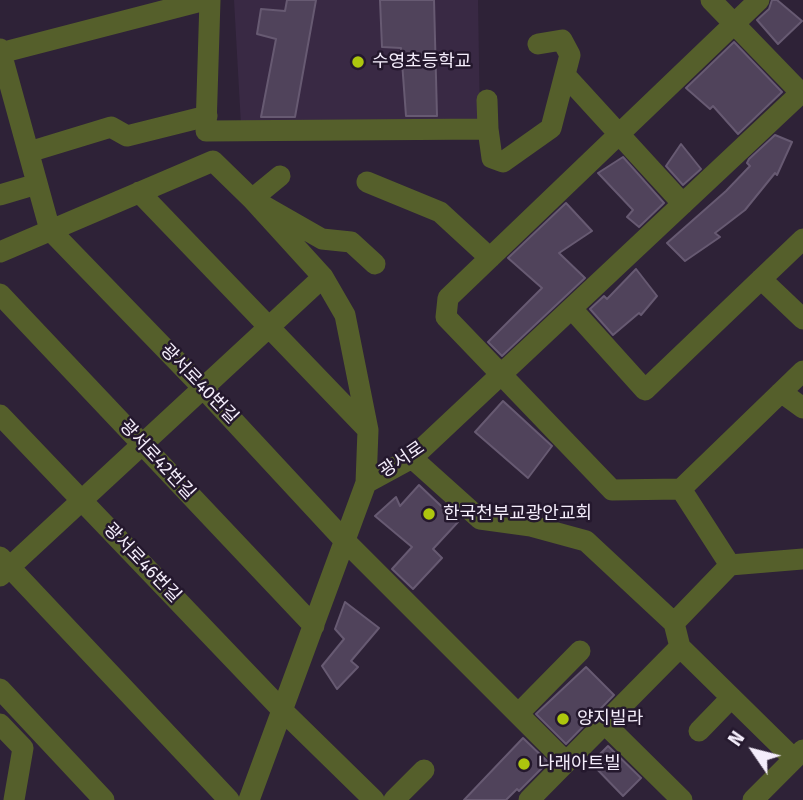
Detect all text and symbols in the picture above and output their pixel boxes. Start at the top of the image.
place label: 수영초등학교 [372,51,471,73]
marker: 수영초등학교 [350,54,366,70]
street label: 광서로40번길 [156,340,242,428]
street label: 광서로42번길 [115,416,199,504]
street label: 광서로 [375,437,429,483]
place label: 한국천부교광안교회 [443,503,592,525]
marker: 한국천부교광안교회 [421,506,437,522]
street label: 광서로46번길 [99,519,185,607]
place label: 양지빌라 [577,708,643,730]
marker: 양지빌라 [555,711,571,727]
north arrow [719,716,789,786]
text: N [723,727,749,750]
place label: 나래아트빌 [538,753,621,775]
marker: 나래아트빌 [516,756,532,772]

